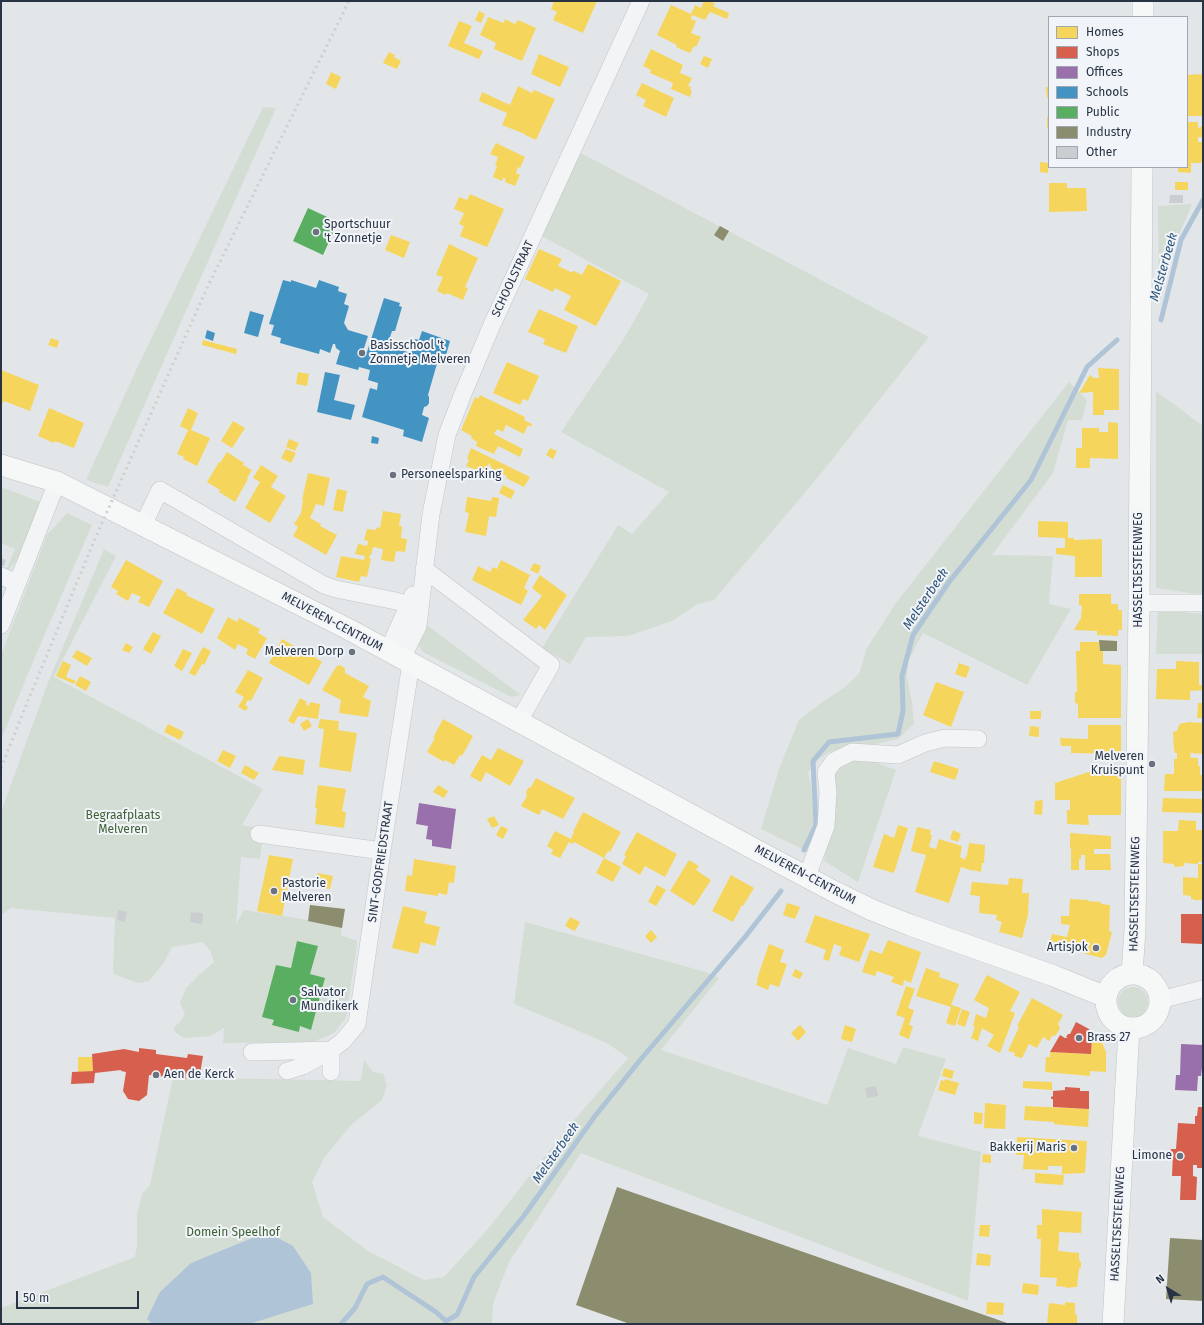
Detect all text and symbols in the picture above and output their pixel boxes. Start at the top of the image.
legend [1048,16,1188,168]
text: Homes [1086,25,1124,39]
text: Shops [1086,45,1119,59]
text: Offices [1086,65,1123,79]
text: Schools [1086,85,1128,99]
text: Public [1086,105,1119,119]
text: Industry [1086,125,1131,139]
text: Other [1086,145,1117,159]
place label: Sportschuur 't Zonnetje [324,218,391,246]
marker: Sportschuur 't Zonnetje [311,227,321,237]
water label: Melsterbeek [1147,231,1181,303]
street label: SCHOOLSTRAAT [489,238,537,320]
place label: Basisschool 't Zonnetje Melveren [370,339,471,367]
marker: Basisschool 't Zonnetje Melveren [357,348,367,358]
place label: Personeelsparking [401,468,501,482]
marker: Personeelsparking [388,470,398,480]
street label: HASSELTSESTEENWEG [1132,512,1146,628]
water label: Melsterbeek [900,565,952,633]
street label: MELVEREN-CENTRUM [279,589,385,655]
place label: Melveren Dorp [265,645,344,659]
marker: Melveren Dorp [347,647,357,657]
place label: Melveren Kruispunt [1091,750,1144,778]
marker: Melveren Kruispunt [1147,759,1157,769]
street label: SINT-GODFRIEDSTRAAT [365,800,397,924]
park label: Begraafplaats Melveren [86,809,160,837]
street label: HASSELTSESTEENWEG [1127,836,1143,952]
street label: MELVEREN-CENTRUM [752,842,858,908]
place label: Pastorie Melveren [282,877,332,905]
marker: Pastorie Melveren [269,886,279,896]
place label: Artisjok [1047,941,1088,955]
marker: Artisjok [1091,943,1101,953]
place label: Salvator Mundikerk [301,986,358,1014]
marker: Salvator Mundikerk [288,995,298,1005]
place label: Brass 27 [1087,1031,1130,1045]
marker: Brass 27 [1074,1033,1084,1043]
place label: Aen de Kerck [164,1068,234,1082]
marker: Aen de Kerck [151,1070,161,1080]
water label: Melsterbeek [529,1120,583,1186]
place label: Bakkerij Maris [989,1141,1066,1155]
marker: Bakkerij Maris [1069,1143,1079,1153]
place label: Limone [1132,1149,1172,1163]
marker: Limone [1175,1151,1185,1161]
street label: HASSELTSESTEENWEG [1108,1166,1128,1282]
park label: Domein Speelhof [186,1226,280,1240]
north arrow [1148,1269,1188,1309]
text: N [1153,1272,1167,1287]
scale bar [18,1283,141,1309]
text: 50 m [23,1291,49,1305]

